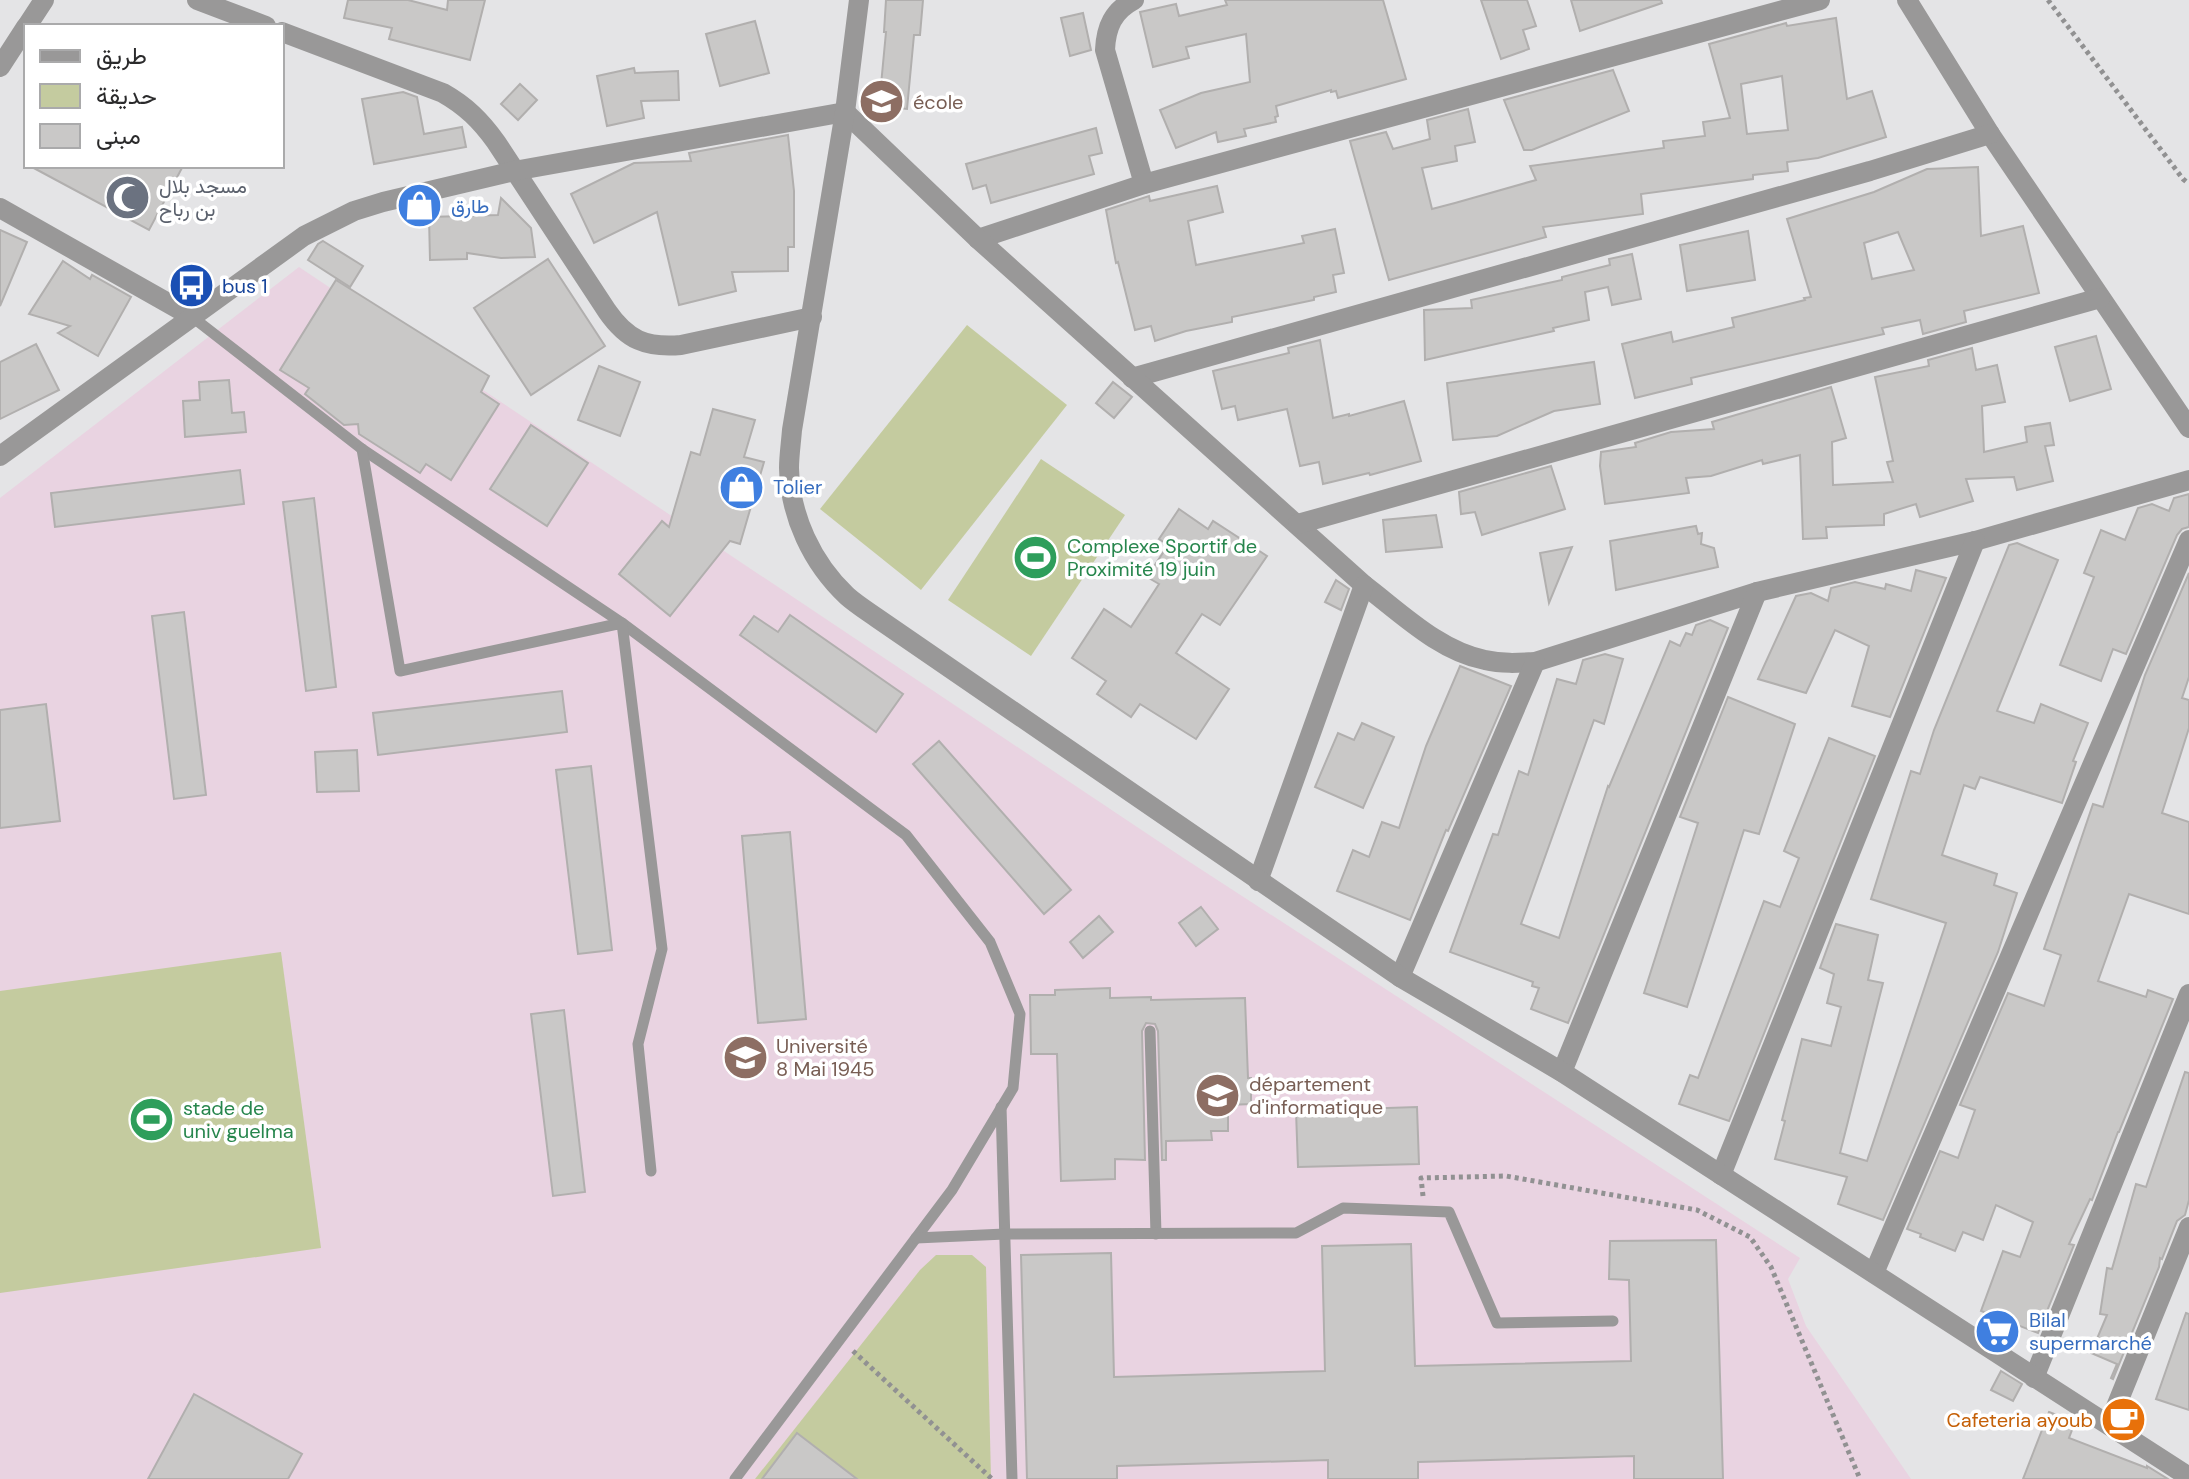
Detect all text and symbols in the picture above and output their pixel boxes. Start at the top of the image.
legend [24,24,284,168]
text: طريق [96,40,147,71]
school or university icon: école [858,78,906,126]
text: حديقة [96,80,157,111]
place label: école [913,89,963,115]
text: مبنى [96,120,141,151]
place label: مسجد بلال بن رباح [159,173,247,223]
mosque icon: مسجد بلال بن رباح [104,174,152,222]
shop icon: طارق [396,182,444,230]
place label: طارق [451,193,489,219]
bus stop icon: bus 1 [167,262,215,310]
place label: bus 1 [222,273,268,299]
shop icon: Tolier [718,463,766,511]
place label: Tolier [773,474,822,500]
place label: Complexe Sportif de Proximité 19 juin [1067,533,1257,582]
sports icon: Complexe Sportif de Proximité 19 juin [1012,534,1060,582]
place label: Université 8 Mai 1945 [776,1033,874,1082]
school or university icon: Université 8 Mai 1945 [721,1034,769,1082]
school or university icon: département d'informatique [1194,1071,1242,1119]
place label: département d'informatique [1249,1071,1383,1120]
place label: stade de univ guelma [183,1095,294,1144]
sports icon: stade de univ guelma [128,1096,176,1144]
supermarket icon: Bilal supermarché [1974,1307,2022,1355]
place label: Bilal supermarché [2029,1307,2152,1356]
cafe icon: Cafeteria ayoub [2100,1396,2148,1444]
place label: Cafeteria ayoub [1946,1407,2093,1433]

